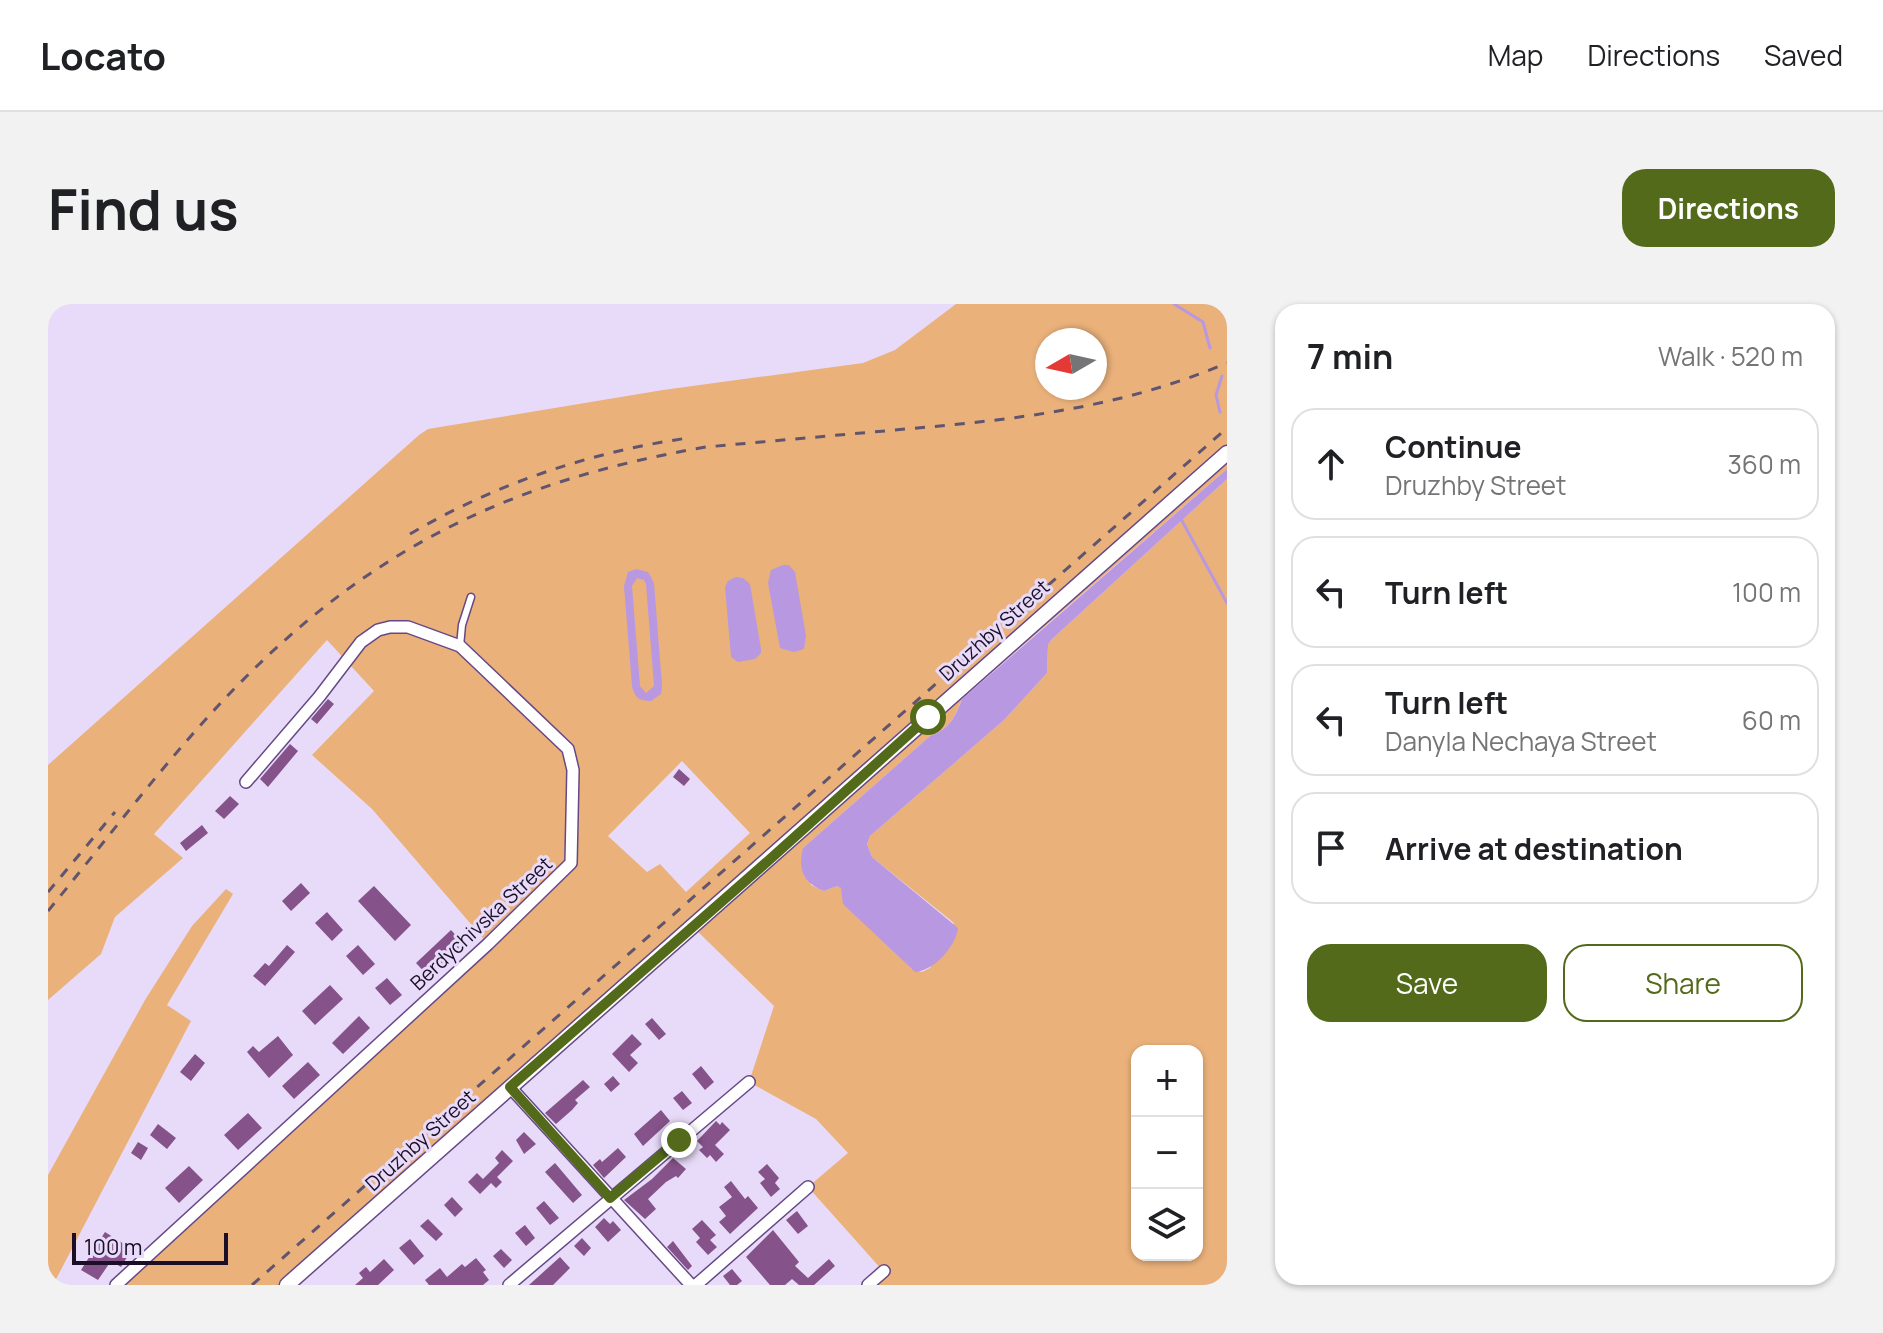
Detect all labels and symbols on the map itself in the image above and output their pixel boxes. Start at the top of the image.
north arrow [1035,328,1107,400]
street label: Druzhby Street [933,573,1055,687]
route start [910,699,946,735]
street label: Berdychivska Street [404,850,558,996]
street label: Druzhby Street [359,1083,481,1197]
route end [661,1122,697,1158]
scale bar [72,1229,228,1265]

